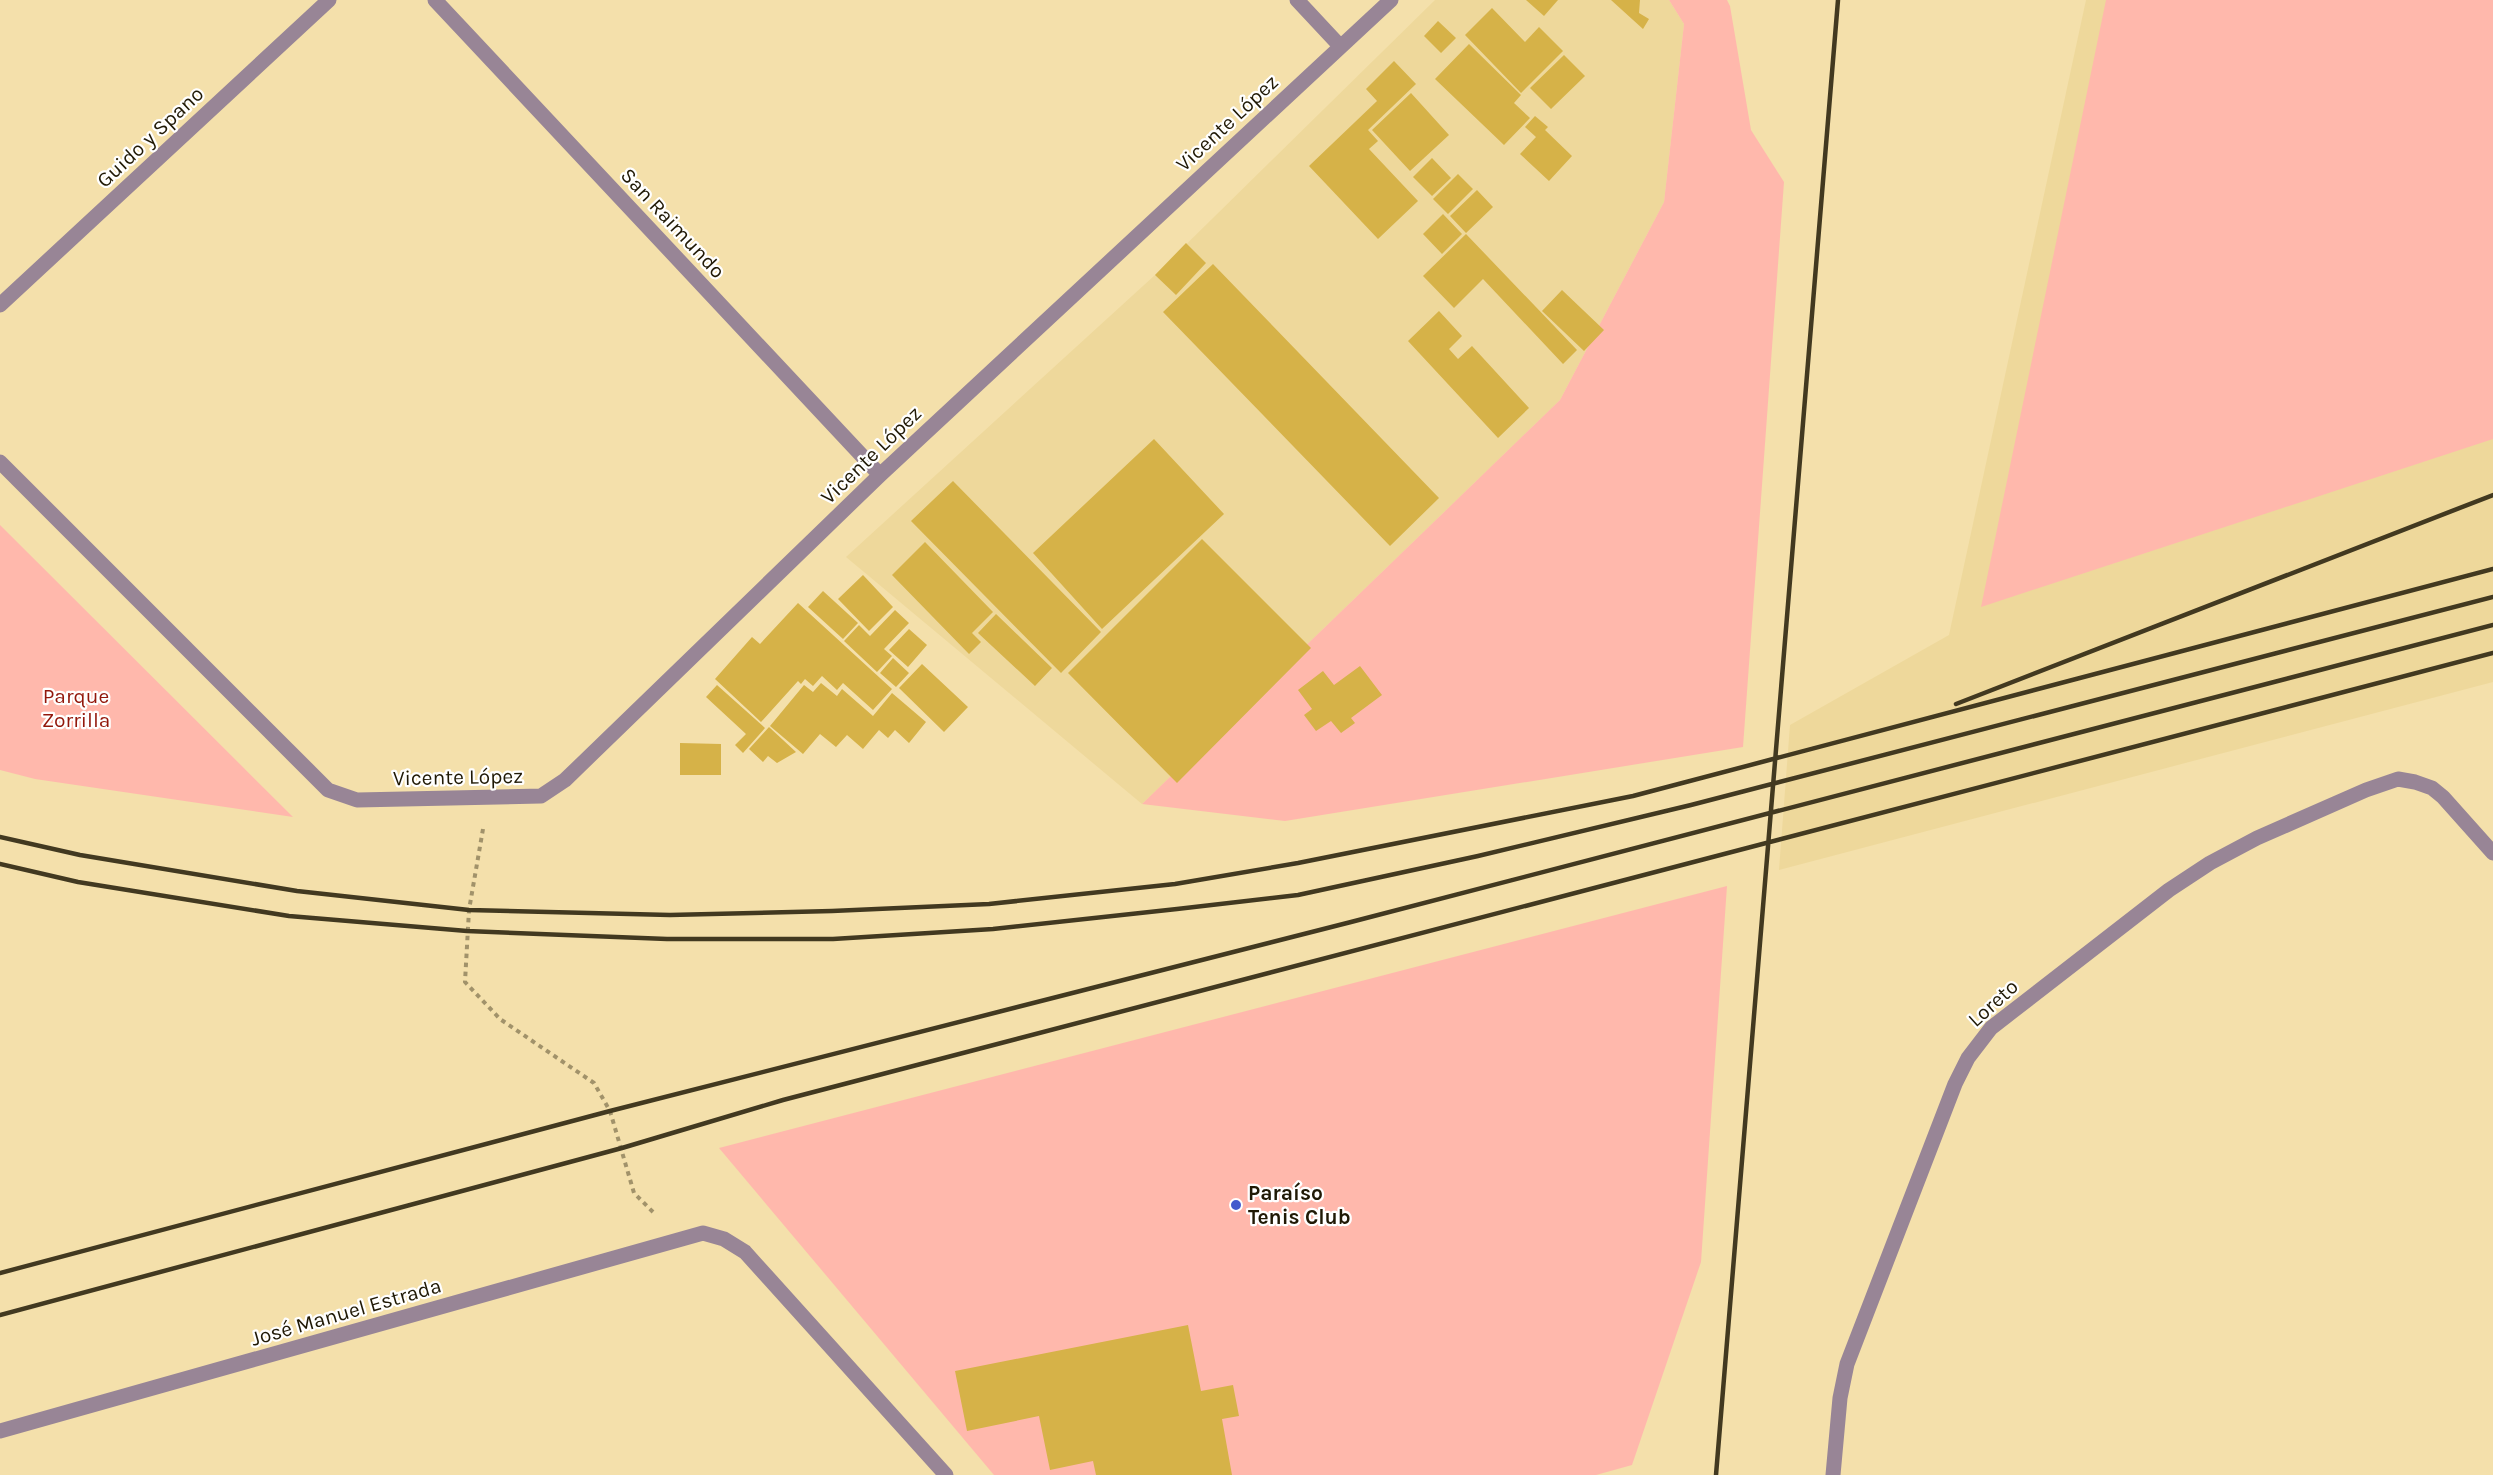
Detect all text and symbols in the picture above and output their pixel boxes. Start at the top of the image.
street label: Vicente López [1171,70,1283,176]
street label: Guido y Spano [92,82,208,192]
street label: San Raimundo [616,163,730,283]
street label: Vicente López [816,401,926,509]
park label: Parque Zorrilla [42,684,110,732]
street label: Vicente López [393,764,523,790]
street label: Loreto [1963,974,2023,1032]
place label: Paraíso Tenis Club [1248,1181,1351,1229]
marker: Paraíso Tenis Club [1229,1198,1243,1212]
street label: José Manuel Estrada [248,1273,444,1351]

